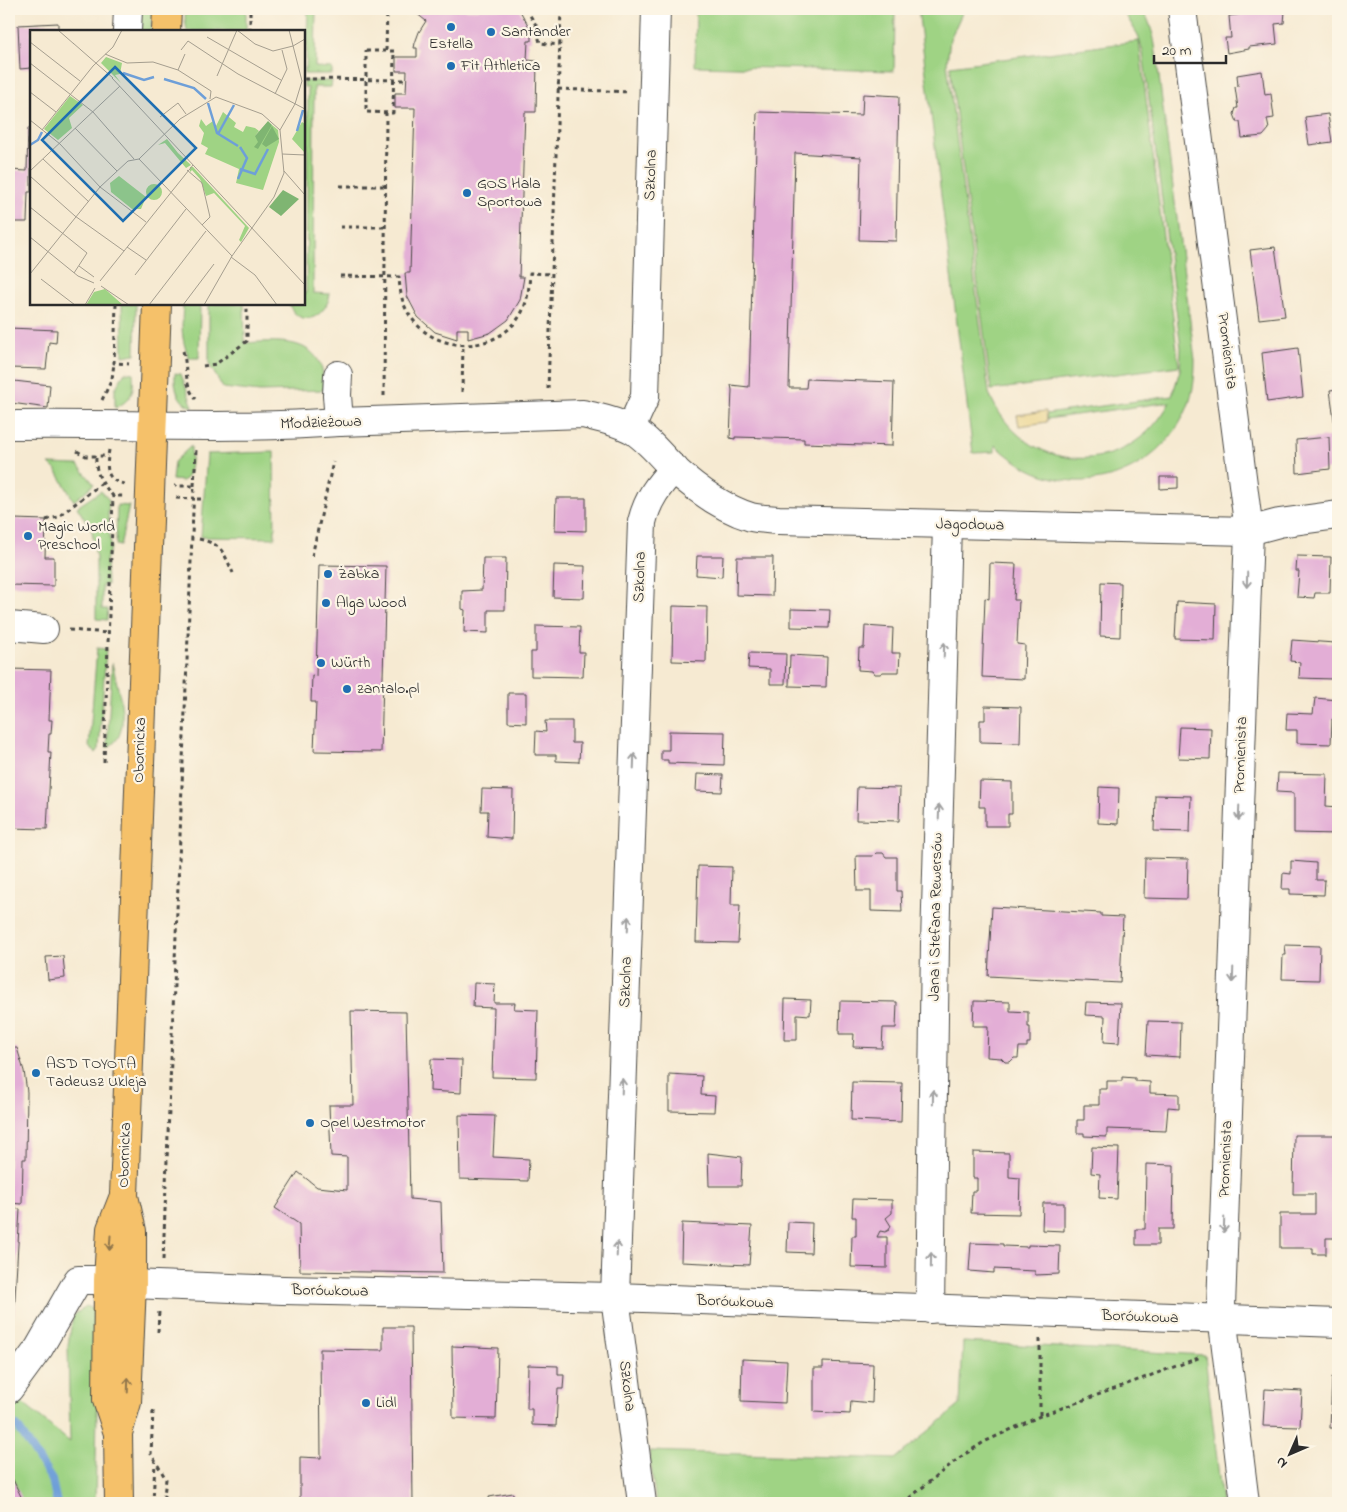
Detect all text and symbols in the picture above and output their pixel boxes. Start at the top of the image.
place label: Santander [501,20,571,44]
marker: Estella [445,21,457,33]
marker: Santander [485,26,497,38]
inset map [30,30,305,305]
place label: Estella [429,32,473,56]
scale bar [1154,32,1227,64]
text: 20 m [1162,40,1192,62]
place label: Fit Athletica [460,54,540,78]
marker: Fit Athletica [445,60,457,72]
street label: Szkolna [638,149,664,201]
place label: GOS Hala Sportowa [477,172,542,214]
marker: GOS Hala Sportowa [461,187,473,199]
street label: Promienista [1210,311,1244,391]
street label: Młodzieżowa [280,410,362,436]
street label: Jagodowa [936,512,1004,538]
place label: Magic World Preschool [38,515,115,557]
marker: Magic World Preschool [22,530,34,542]
street label: Szkolna [627,551,653,603]
place label: Żabka [338,562,379,586]
marker: Żabka [322,568,334,580]
one-way arrow [1243,572,1252,588]
place label: Alga Wood [336,591,406,615]
marker: Alga Wood [320,597,332,609]
one-way arrow [939,642,948,658]
place label: Würth [331,651,370,675]
marker: Würth [315,657,327,669]
place label: zantalo.pl [357,677,420,701]
marker: zantalo.pl [341,683,353,695]
street label: Promienista [1228,716,1254,794]
street label: Obornicka [127,717,153,783]
one-way arrow [629,754,638,770]
one-way arrow [1234,804,1244,820]
one-way arrow [934,805,943,821]
street label: Jana i Stefana Rewersów [923,832,949,1002]
one-way arrow [623,916,633,932]
street label: Szkolna [613,956,639,1008]
one-way arrow [1228,966,1238,983]
place label: ASD TOYOTA Tadeusz Ukleja [46,1052,147,1094]
marker: ASD TOYOTA Tadeusz Ukleja [30,1067,42,1079]
one-way arrow [618,1079,627,1095]
one-way arrow [928,1090,937,1106]
place label: Opel Westmotor [320,1111,426,1135]
marker: Opel Westmotor [304,1117,316,1129]
street label: Promienista [1213,1120,1239,1198]
street label: Obornicka [112,1122,138,1188]
one-way arrow [1219,1216,1229,1233]
one-way arrow [106,1235,115,1251]
one-way arrow [612,1241,622,1257]
one-way arrow [926,1252,935,1268]
street label: Borówkowa [290,1278,369,1304]
street label: Borówkowa [695,1289,774,1315]
street label: Borówkowa [1100,1304,1179,1330]
street label: Szkolna [612,1359,642,1413]
one-way arrow [123,1377,133,1394]
place label: Lidl [376,1391,397,1415]
marker: Lidl [360,1397,372,1409]
north arrow [1264,1430,1314,1480]
text: N [1271,1451,1293,1473]

